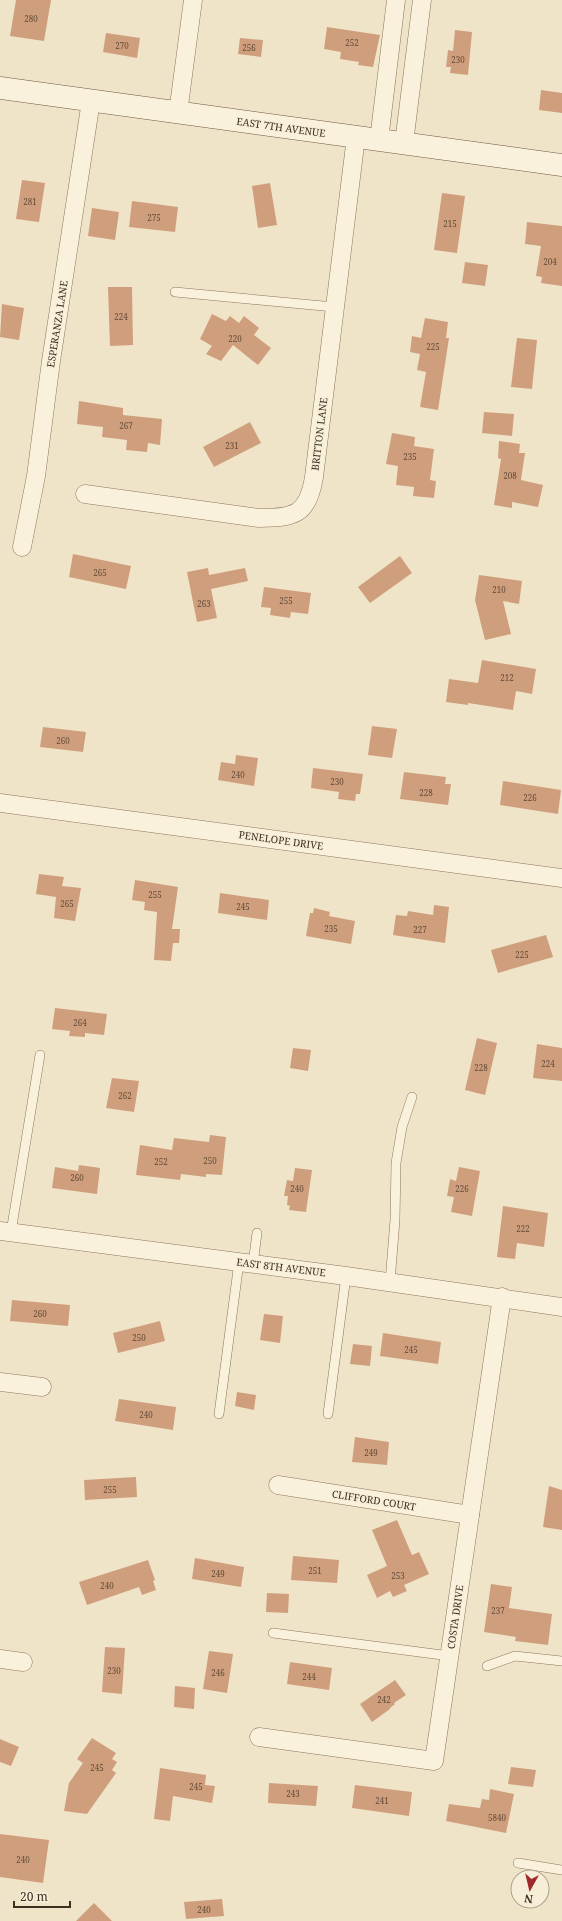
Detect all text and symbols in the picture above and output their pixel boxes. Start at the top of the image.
house number: 280 [24,13,38,24]
house number: 252 [345,37,359,48]
house number: 270 [115,40,129,51]
house number: 256 [242,42,256,53]
house number: 230 [451,54,465,65]
street label: EAST 7TH AVENUE [236,114,326,140]
house number: 281 [23,196,37,207]
house number: 275 [147,212,161,223]
house number: 215 [443,218,457,229]
house number: 204 [543,256,557,267]
street label: ESPERANZA LANE [43,280,71,368]
house number: 224 [114,311,128,322]
house number: 220 [228,333,242,344]
house number: 225 [426,341,440,352]
street label: BRITTON LANE [308,397,330,471]
house number: 267 [119,420,133,431]
house number: 231 [225,440,239,451]
house number: 235 [403,451,417,462]
house number: 208 [503,470,517,481]
house number: 265 [93,567,107,578]
house number: 210 [492,584,506,595]
house number: 255 [279,595,293,606]
house number: 263 [197,598,211,609]
house number: 212 [500,672,514,683]
house number: 260 [56,735,70,746]
house number: 240 [231,769,245,780]
house number: 230 [330,776,344,787]
house number: 228 [419,787,433,798]
house number: 226 [523,792,537,803]
street label: PENELOPE DRIVE [238,827,324,853]
house number: 255 [148,889,162,900]
house number: 265 [60,898,74,909]
house number: 245 [236,901,250,912]
house number: 235 [324,923,338,934]
house number: 227 [413,924,427,935]
house number: 225 [515,949,529,960]
house number: 264 [73,1017,87,1028]
house number: 224 [541,1058,555,1069]
house number: 228 [474,1062,488,1073]
house number: 262 [118,1090,132,1101]
house number: 250 [203,1155,217,1166]
house number: 252 [154,1156,168,1167]
house number: 260 [70,1172,84,1183]
house number: 240 [290,1183,304,1194]
house number: 226 [455,1183,469,1194]
house number: 222 [516,1223,530,1234]
street label: EAST 8TH AVENUE [236,1255,326,1279]
house number: 260 [33,1308,47,1319]
house number: 250 [132,1332,146,1343]
house number: 245 [404,1344,418,1355]
house number: 240 [139,1409,153,1420]
house number: 249 [364,1447,378,1458]
house number: 255 [103,1484,117,1495]
street label: CLIFFORD COURT [331,1486,417,1514]
house number: 251 [308,1565,322,1576]
house number: 249 [211,1568,225,1579]
house number: 253 [391,1570,405,1581]
house number: 240 [100,1580,114,1591]
street label: COSTA DRIVE [444,1584,466,1650]
house number: 237 [491,1605,505,1616]
house number: 230 [107,1665,121,1676]
house number: 246 [211,1667,225,1678]
house number: 244 [302,1671,316,1682]
house number: 242 [377,1694,391,1705]
house number: 245 [90,1762,104,1773]
house number: 245 [189,1781,203,1792]
house number: 243 [286,1788,300,1799]
house number: 241 [375,1795,389,1806]
house number: 5840 [488,1812,506,1823]
house number: 240 [16,1854,30,1865]
north arrow [510,1869,550,1909]
scale bar [14,1883,70,1909]
text: 20 m [20,1888,48,1905]
text: N [523,1891,534,1907]
house number: 240 [197,1904,211,1915]

